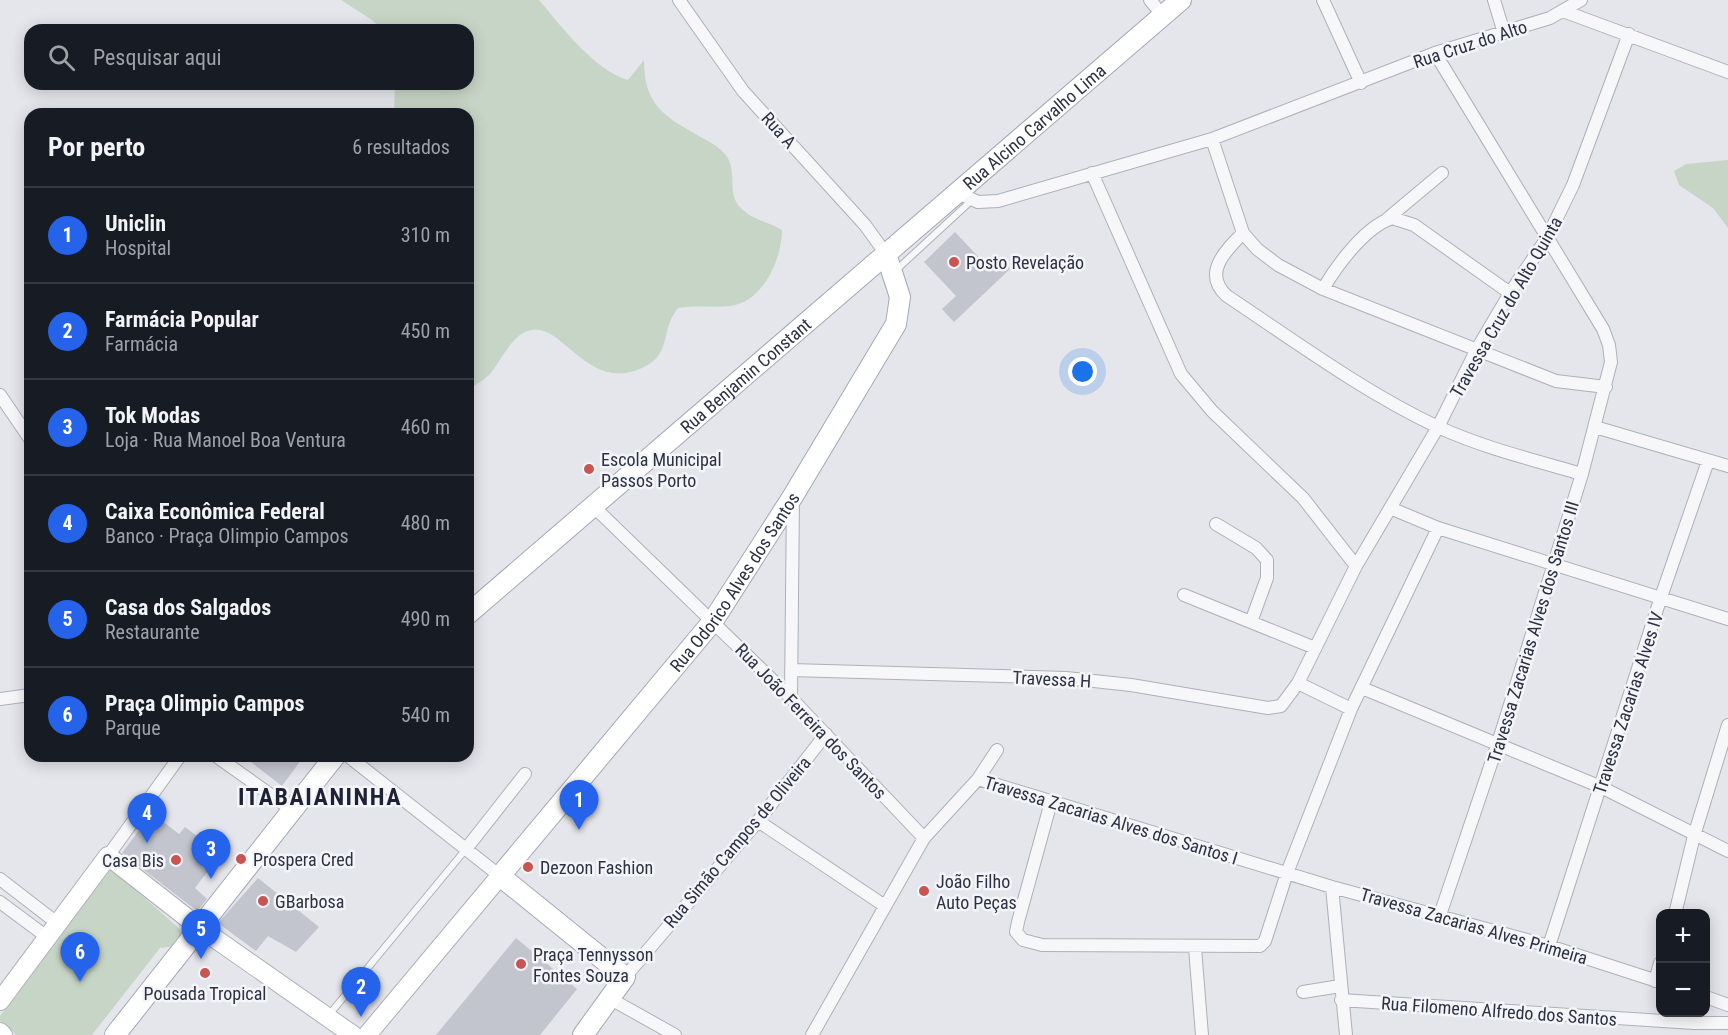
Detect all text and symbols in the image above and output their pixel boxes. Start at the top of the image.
street label: Rua Cruz do Alto [1411,16,1529,72]
search box [24,24,474,90]
icon: search [45,41,78,74]
text: Pesquisar aqui [93,45,222,70]
street label: Rua Alcino Carvalho Lima [958,59,1110,194]
street label: Rua A [757,108,801,153]
text: Por perto [48,132,145,162]
text: 6 resultados [352,135,450,159]
text: Uniclin [105,211,166,236]
street label: Travessa Cruz do Alto Quinta [1446,213,1566,401]
text: 1 [62,223,73,247]
text: 310 m [401,223,450,247]
text: Hospital [105,236,171,260]
place label: Posto Revelação [966,252,1084,273]
marker: Posto Revelação [947,255,961,269]
text: Farmácia Popular [105,307,259,332]
street label: Rua Benjamin Constant [676,313,815,437]
text: 2 [62,319,73,343]
text: 450 m [401,319,450,343]
text: Farmácia [105,332,178,356]
your location [1068,357,1097,386]
text: Tok Modas [105,403,200,428]
text: 3 [62,415,73,439]
text: 460 m [401,415,450,439]
text: Loja · Rua Manoel Boa Ventura [105,428,346,452]
place label: Escola Municipal Passos Porto [601,449,722,491]
marker: Escola Municipal Passos Porto [582,462,596,476]
street label: Rua Odorico Alves dos Santos [665,488,803,676]
street label: Travessa Zacarias Alves dos Santos III [1483,498,1583,766]
text: Caixa Econômica Federal [105,499,325,524]
text: 4 [62,511,73,535]
text: 480 m [401,511,450,535]
text: Banco · Praça Olimpio Campos [105,524,349,548]
text: Casa dos Salgados [105,595,271,620]
text: 5 [62,607,73,631]
text: 490 m [401,607,450,631]
street label: Travessa Zacarias Alves IV [1589,609,1667,797]
text: Restaurante [105,620,200,644]
street label: Rua João Ferreira dos Santos [731,639,891,803]
street label: Travessa H [1012,666,1092,692]
text: Praça Olimpio Campos [105,691,305,716]
text: 6 [62,703,73,727]
text: 540 m [401,703,450,727]
text: Parque [105,716,161,740]
street label: Rua Simão Campos de Oliveira [659,752,815,932]
street label: Travessa Zacarias Alves dos Santos I [982,771,1240,869]
pin: 1 [560,780,598,830]
district label: ITABAIANINHA [238,783,402,811]
pin: 4 [128,794,166,843]
pin: 3 [192,830,230,879]
place label: Prospera Cred [253,849,354,870]
place label: Casa Bis [102,850,164,871]
marker: Prospera Cred [234,852,248,866]
marker: Casa Bis [169,853,183,867]
place label: Dezoon Fashion [540,857,653,878]
marker: Dezoon Fashion [521,860,535,874]
place label: João Filho Auto Peças [936,871,1017,913]
street label: Travessa Zacarias Alves Primeira [1358,883,1590,969]
marker: João Filho Auto Peças [917,884,931,898]
place label: GBarbosa [275,891,344,912]
marker: GBarbosa [256,894,270,908]
map controls [1656,909,1710,1017]
button: + [1656,909,1710,963]
pin: 5 [182,910,220,959]
pin: 6 [60,932,100,982]
place label: Praça Tennysson Fontes Souza [533,944,654,986]
marker: Praça Tennysson Fontes Souza [514,957,528,971]
button: − [1656,963,1710,1017]
marker: Pousada Tropical [198,966,212,980]
pin: 2 [342,968,380,1017]
place label: Pousada Tropical [144,983,266,1004]
street label: Rua Filomeno Alfredo dos Santos [1380,992,1618,1030]

